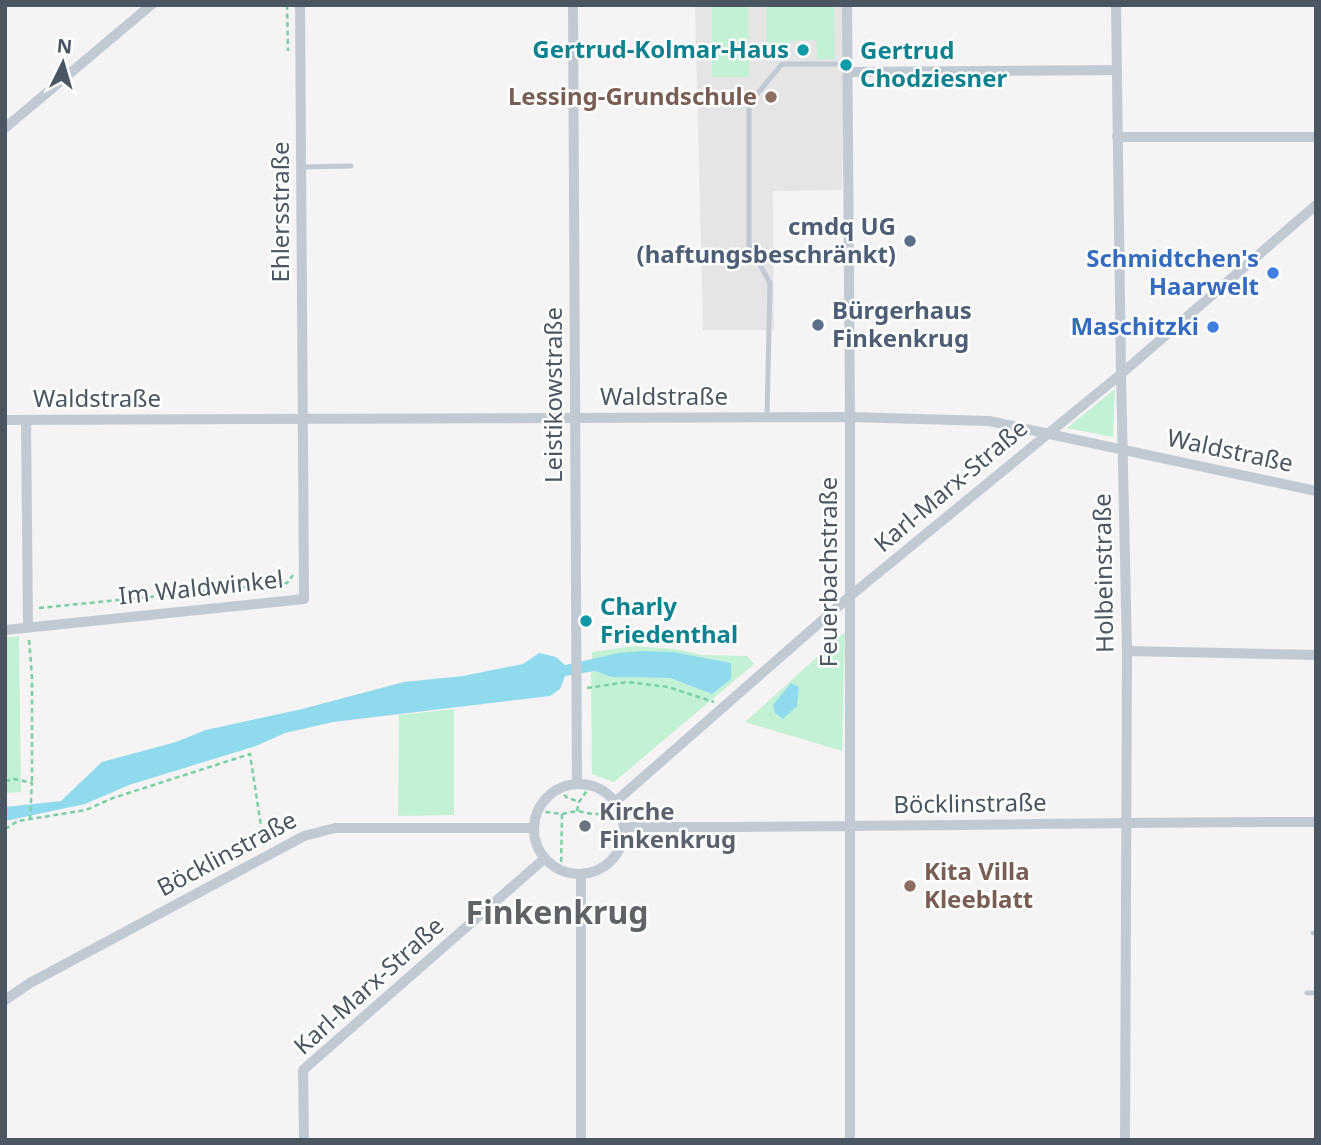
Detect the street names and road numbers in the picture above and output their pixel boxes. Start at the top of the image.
street label: Ehlersstraße [263,141,296,283]
street label: Leistikowstraße [536,307,569,483]
street label: Waldstraße [600,379,728,412]
street label: Waldstraße [33,381,161,414]
street label: Karl-Marx-Straße [866,411,1034,559]
street label: Waldstraße [1164,420,1296,479]
street label: Feuerbachstraße [811,477,844,667]
street label: Holbeinstraße [1085,493,1120,653]
street label: Im Waldwinkel [117,561,285,612]
street label: Böcklinstraße [893,785,1047,820]
street label: Böcklinstraße [151,802,302,903]
street label: Karl-Marx-Straße [286,909,450,1061]

